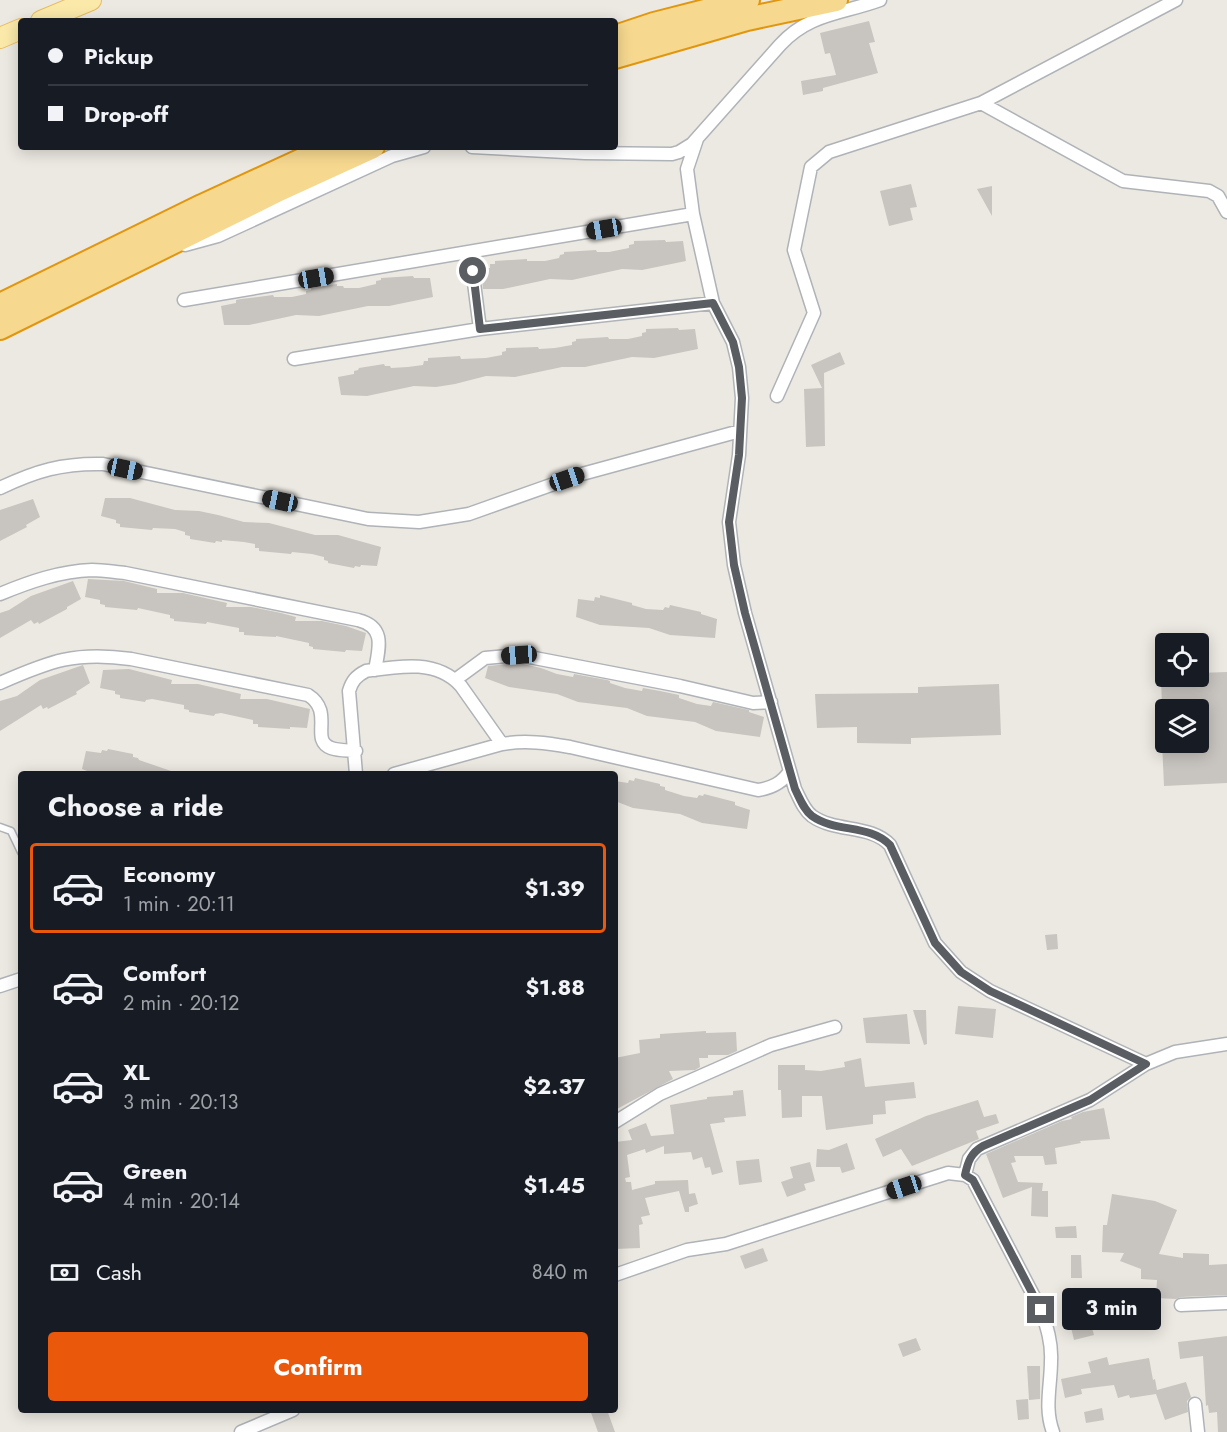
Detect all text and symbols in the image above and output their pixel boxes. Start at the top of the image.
text: Pickup [84,40,153,72]
text: Drop-off [84,98,168,130]
car [585,217,623,241]
route start [459,257,486,284]
car [297,266,335,290]
car [106,456,144,482]
car [547,465,587,493]
car [261,488,299,514]
map controls [1155,633,1209,753]
button: locate [1155,633,1209,687]
car [500,645,538,665]
button: layers [1155,699,1209,753]
text: Choose a ride [48,787,223,826]
text: Economy [123,858,215,890]
icon: car [51,861,105,915]
text: $1.39 [525,872,585,904]
text: 1 min · 20:11 [123,890,235,919]
text: Comfort [123,957,206,989]
icon: car [51,960,105,1014]
text: $1.88 [525,971,585,1003]
text: 2 min · 20:12 [123,989,239,1018]
text: XL [123,1056,150,1088]
icon: car [51,1059,105,1113]
text: $2.37 [523,1070,585,1102]
text: 3 min · 20:13 [123,1088,239,1117]
text: Green [123,1155,187,1187]
icon: car [51,1158,105,1212]
text: $1.45 [523,1169,585,1201]
car [884,1173,924,1201]
text: 4 min · 20:14 [123,1187,240,1216]
icon: cash [48,1256,81,1289]
text: Cash [96,1256,142,1288]
text: 840 m [532,1258,588,1287]
callout: 3 min [1062,1289,1161,1331]
text: 3 min [1086,1294,1137,1323]
route end [1027,1296,1054,1323]
button: Confirm [48,1332,588,1401]

